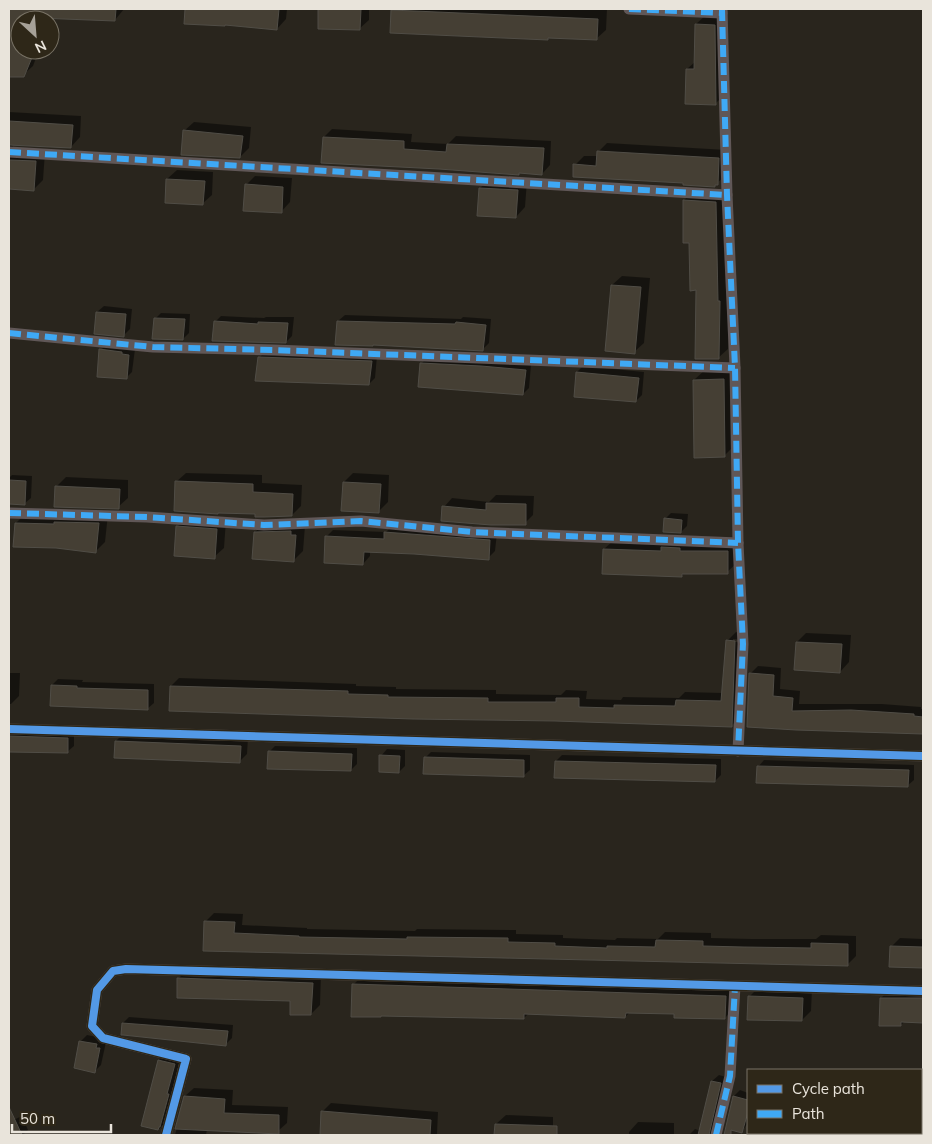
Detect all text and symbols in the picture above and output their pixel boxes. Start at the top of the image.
north arrow [10,10,60,60]
text: N [32,36,49,57]
legend [747,1069,922,1134]
text: Cycle path [792,1079,865,1098]
scale bar [12,1102,111,1134]
text: Path [792,1104,824,1123]
text: 50 m [20,1109,55,1128]

